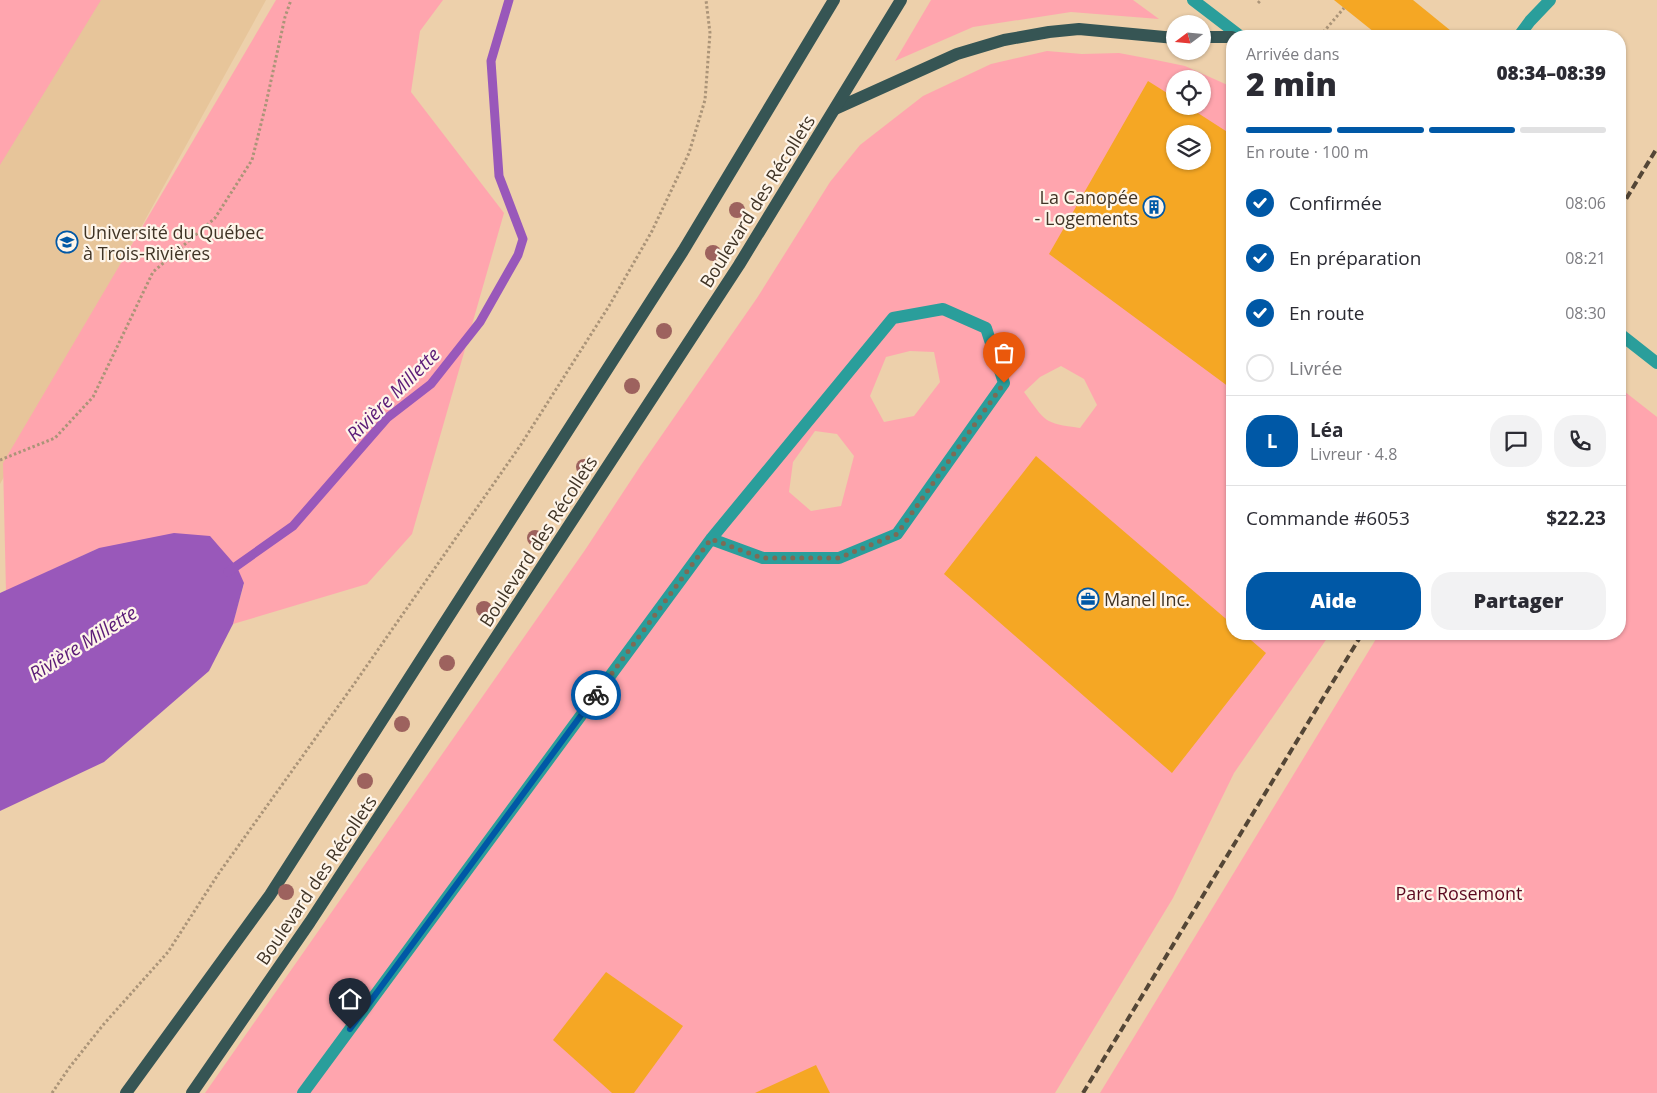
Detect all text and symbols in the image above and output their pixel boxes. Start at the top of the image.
north arrow [1166,15,1211,60]
map controls [1166,15,1211,170]
text: Arrivée dans [1246,43,1339,65]
text: 08:34–08:39 [1496,60,1606,86]
text: 2 min [1246,62,1337,105]
button: locate [1166,70,1211,115]
street label: Boulevard des Récollets [694,110,820,292]
button: layers [1166,125,1211,170]
text: En route · 100 m [1246,141,1368,163]
place label: La Canopée - Logements [1035,185,1138,230]
icon: check [1246,189,1274,217]
text: Confirmée [1289,190,1382,216]
text: 08:06 [1565,192,1606,214]
building icon: La Canopée - Logements [1142,195,1166,219]
place label: Université du Québec à Trois-Rivières [83,220,264,265]
school or university icon: Université du Québec à Trois-Rivières [55,230,79,254]
icon: check [1246,244,1274,272]
text: En préparation [1289,245,1421,271]
text: 08:21 [1565,247,1606,269]
icon: check [1246,299,1274,327]
text: En route [1289,300,1364,326]
text: 08:30 [1565,302,1606,324]
pin [983,332,1025,383]
icon: bag [990,339,1018,367]
water label: Rivière Millette [341,342,445,446]
text: Livrée [1289,355,1342,381]
button: chat [1490,415,1542,467]
button: phone [1554,415,1606,467]
text: Léa [1310,417,1343,443]
text: L [1267,428,1277,454]
text: Livreur · 4.8 [1310,443,1397,465]
street label: Boulevard des Récollets [474,451,602,631]
text: Commande #6053 [1246,505,1410,531]
text: $22.23 [1546,505,1606,531]
button: Aide [1246,572,1421,630]
button: Partager [1431,572,1606,630]
office icon: Manel Inc. [1076,587,1100,611]
place label: Manel Inc. [1104,587,1190,611]
water label: Rivière Millette [24,600,142,686]
courier [571,670,621,720]
icon: bike [582,681,610,709]
street label: Boulevard des Récollets [250,791,382,969]
park label: Parc Rosemont [1395,881,1523,905]
pin [329,978,371,1029]
icon: home [336,985,364,1013]

